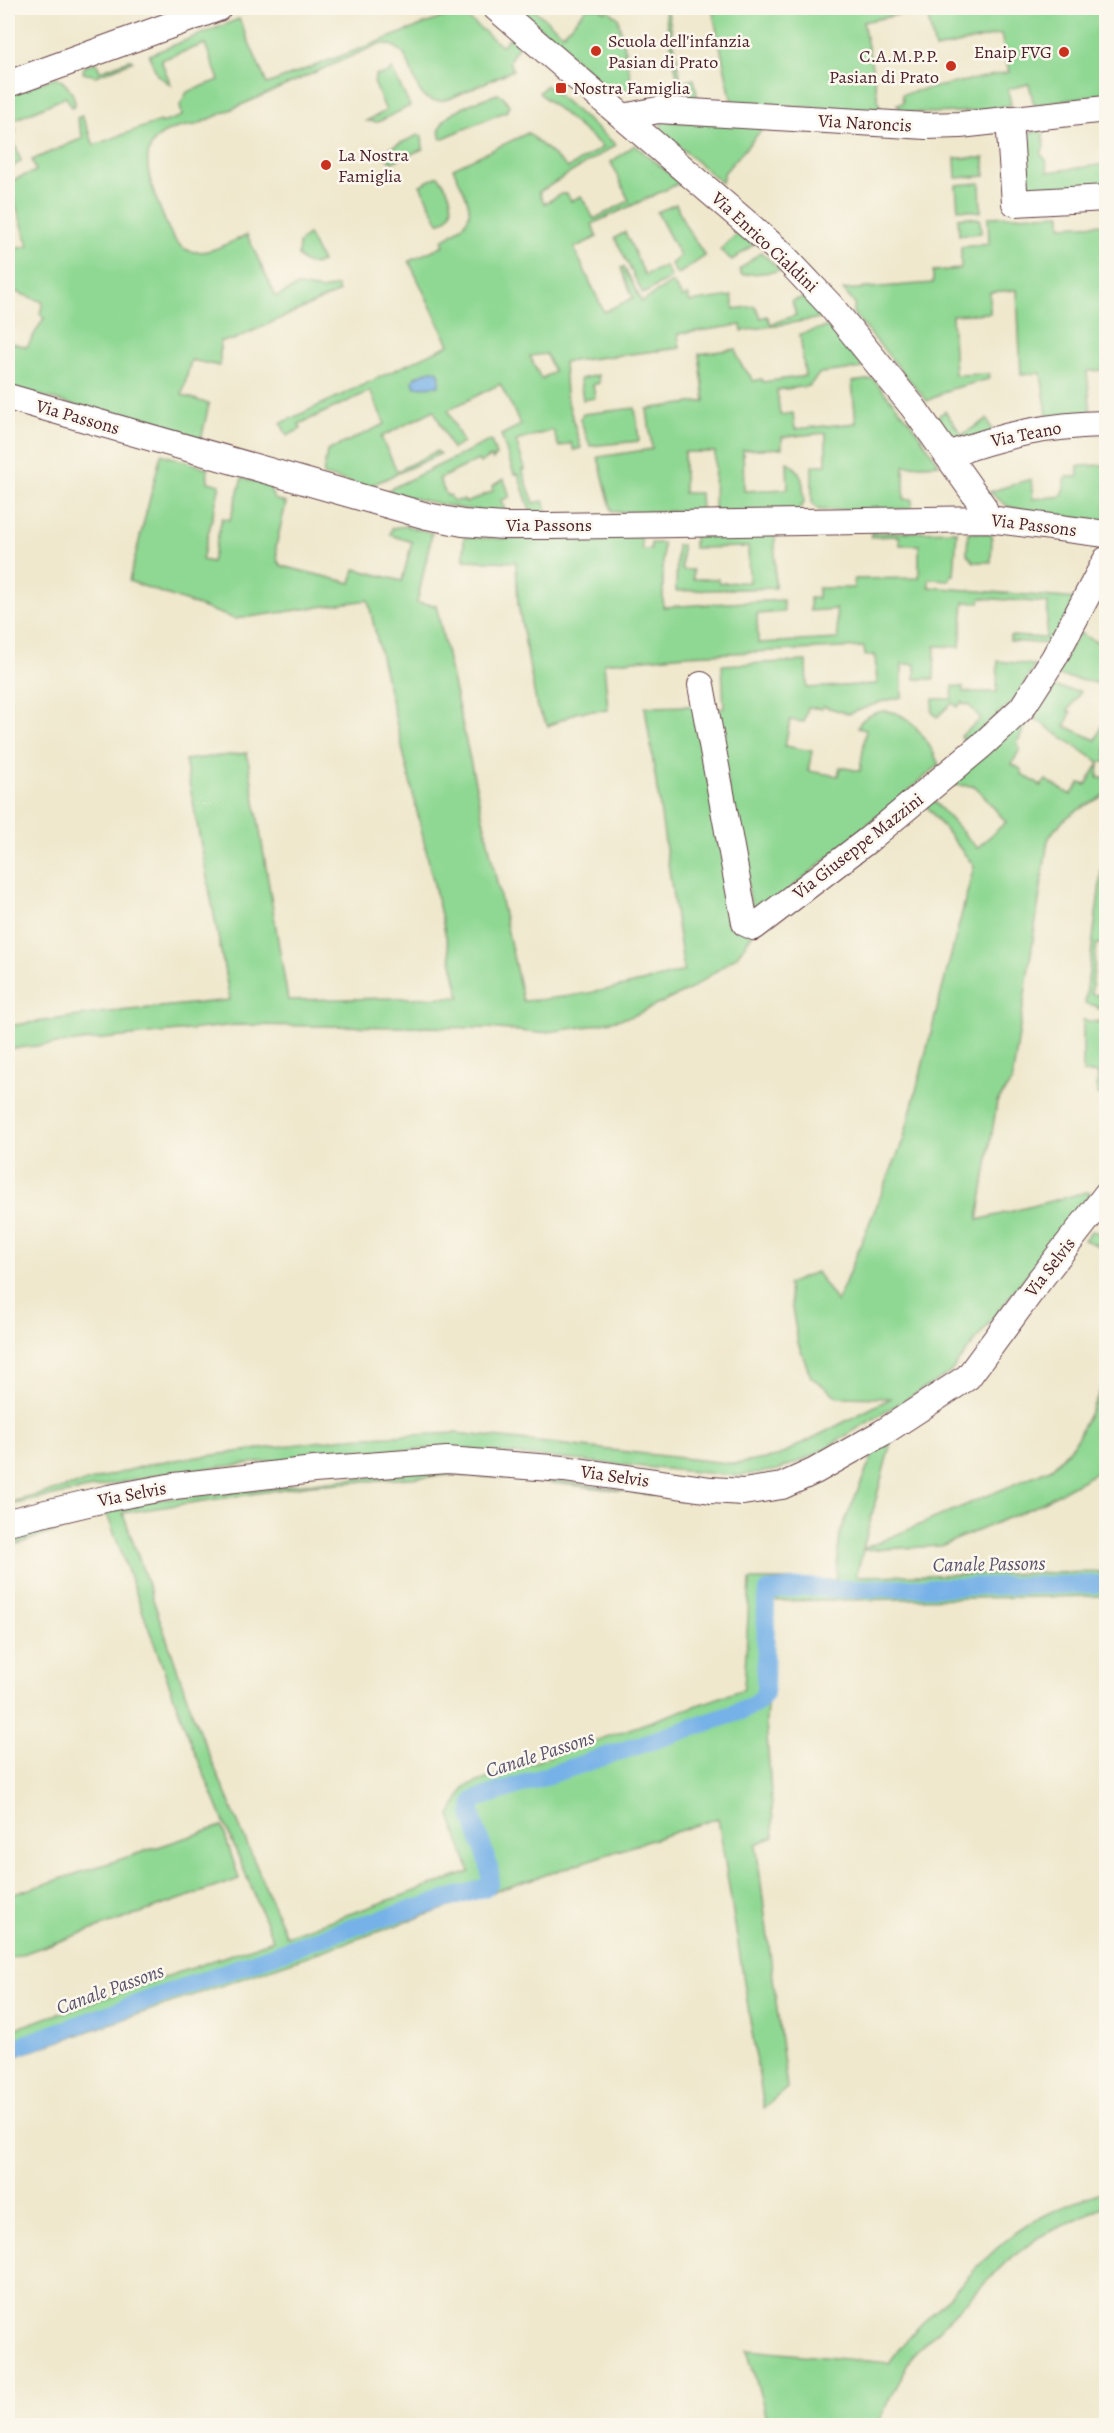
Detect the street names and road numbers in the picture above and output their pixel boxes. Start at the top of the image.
street label: Via Naroncis [817,109,912,137]
street label: Via Enrico Cialdini [706,186,823,298]
street label: Via Passons [33,393,123,440]
street label: Via Teano [988,415,1063,453]
street label: Via Passons [989,508,1078,542]
street label: Via Passons [505,513,592,537]
street label: Via Giuseppe Mazzini [787,787,928,905]
street label: Via Selvis [1019,1232,1081,1302]
street label: Via Selvis [578,1459,651,1493]
street label: Via Selvis [95,1476,168,1513]

